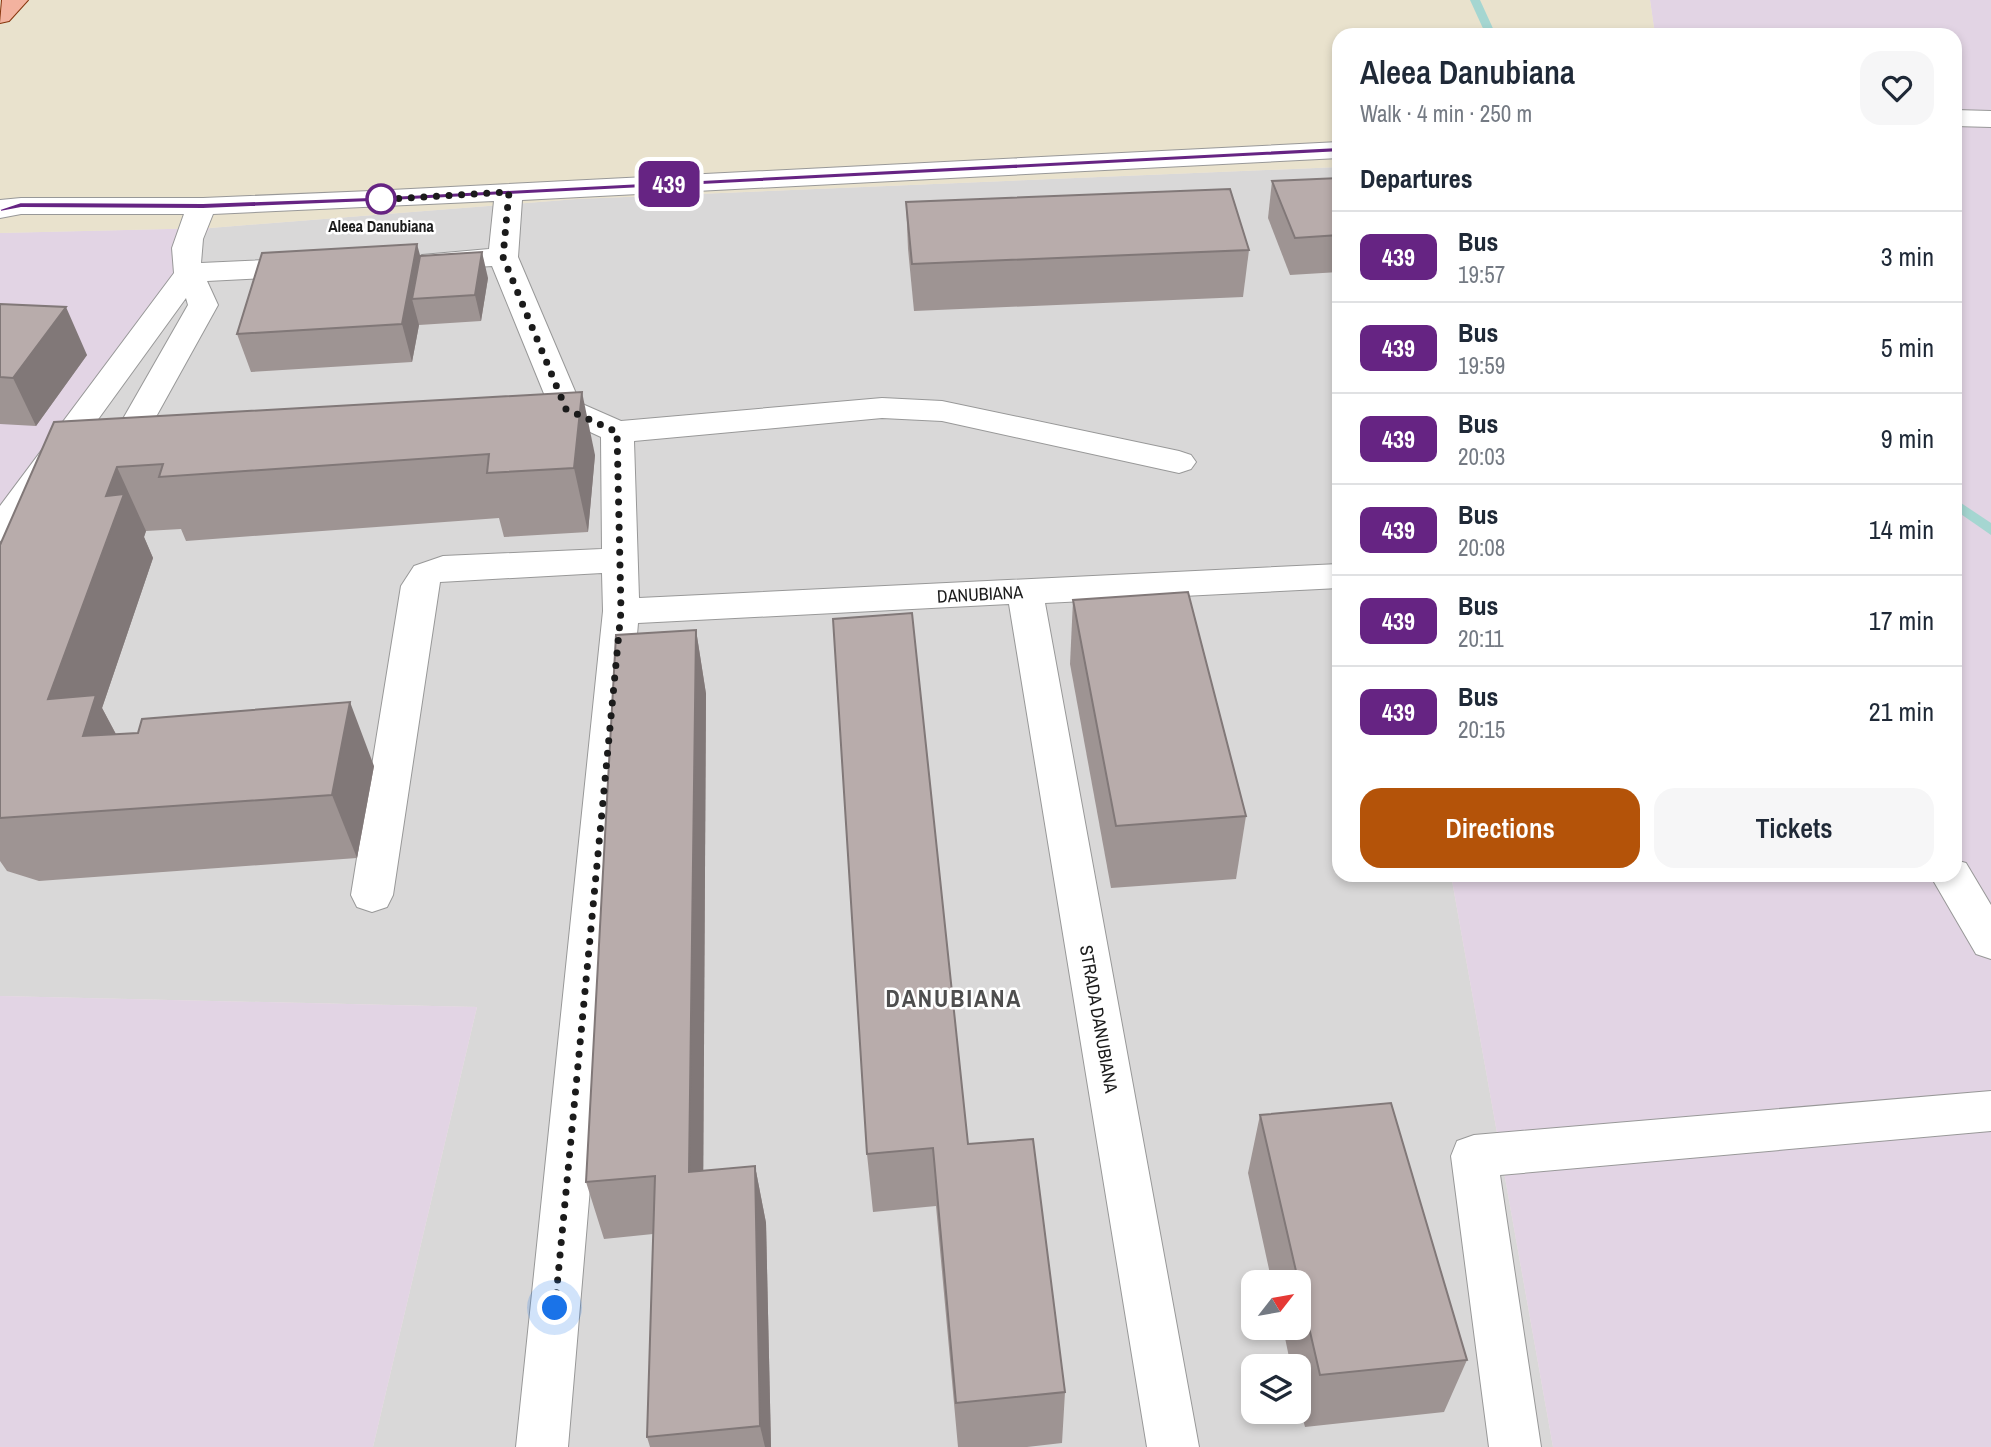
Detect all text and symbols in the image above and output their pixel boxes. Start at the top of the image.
text: Aleea Danubiana [1360,50,1575,94]
button: heart [1860,51,1934,125]
text: Walk · 4 min · 250 m [1360,98,1532,129]
line badge: 439 [629,161,709,207]
text: Departures [1360,161,1473,196]
text: 439 [653,168,685,200]
marker: Aleea Danubiana [366,184,396,214]
place label: Aleea Danubiana [328,215,435,237]
text: Bus [1458,224,1498,259]
text: 3 min [1881,239,1934,274]
text: 439 [1382,241,1415,273]
text: 19:57 [1458,259,1505,290]
text: Bus [1458,315,1498,350]
text: 5 min [1881,330,1934,365]
text: 439 [1382,332,1415,364]
text: 19:59 [1458,350,1505,381]
text: Bus [1458,406,1498,441]
text: 9 min [1881,421,1934,456]
text: 439 [1382,423,1415,455]
text: 20:03 [1458,441,1505,472]
text: Bus [1458,497,1498,532]
text: 14 min [1869,512,1934,547]
text: 439 [1382,514,1415,546]
text: 20:08 [1458,532,1505,563]
street label: DANUBIANA [936,579,1024,609]
text: Bus [1458,588,1498,623]
text: 17 min [1869,603,1934,638]
text: 439 [1382,605,1415,637]
text: 20:11 [1458,623,1504,654]
text: Bus [1458,679,1498,714]
text: 21 min [1869,694,1934,729]
text: 439 [1382,696,1415,728]
text: 20:15 [1458,714,1505,745]
button: Directions [1360,788,1640,868]
button: Tickets [1654,788,1934,868]
street label: STRADA DANUBIANA [1074,943,1124,1095]
district label: DANUBIANA [885,982,1023,1014]
north arrow [1241,1270,1311,1340]
map controls [1241,1270,1311,1424]
your location [537,1290,572,1325]
button: layers [1241,1354,1311,1424]

